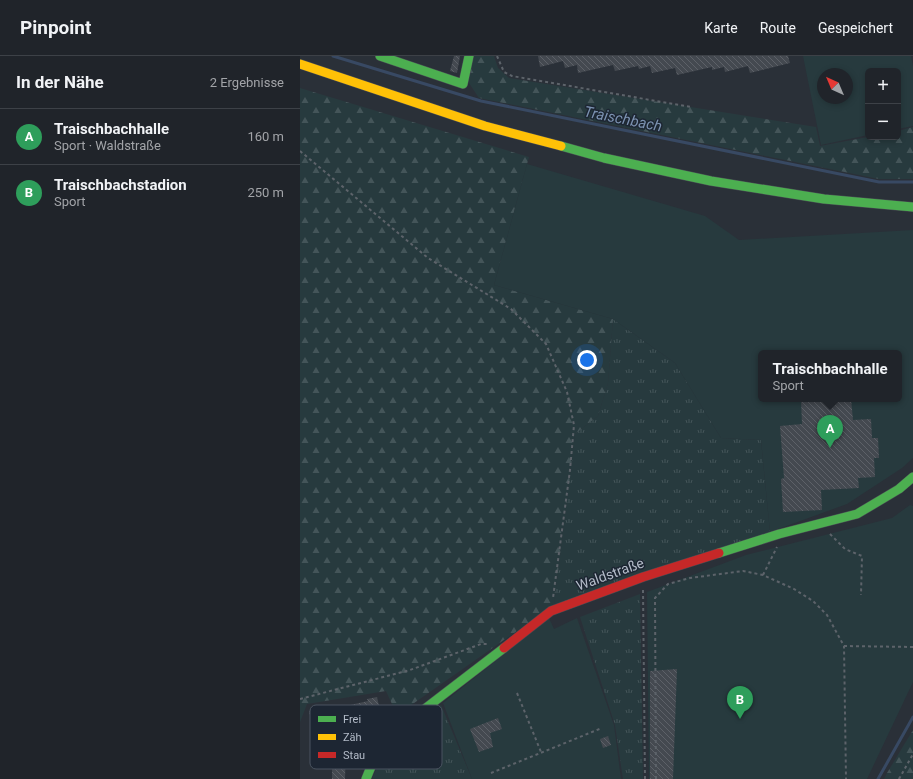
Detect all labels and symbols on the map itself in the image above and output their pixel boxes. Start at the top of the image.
north arrow [817,68,853,104]
water label: Traischbach [582,103,664,135]
your location [577,350,597,370]
pin: A [817,415,843,448]
street label: Waldstraße [574,554,646,594]
pin: B [727,686,753,719]
legend [310,705,442,769]
text: Frei [343,713,361,726]
text: Zäh [343,731,362,744]
text: Stau [343,749,365,762]

